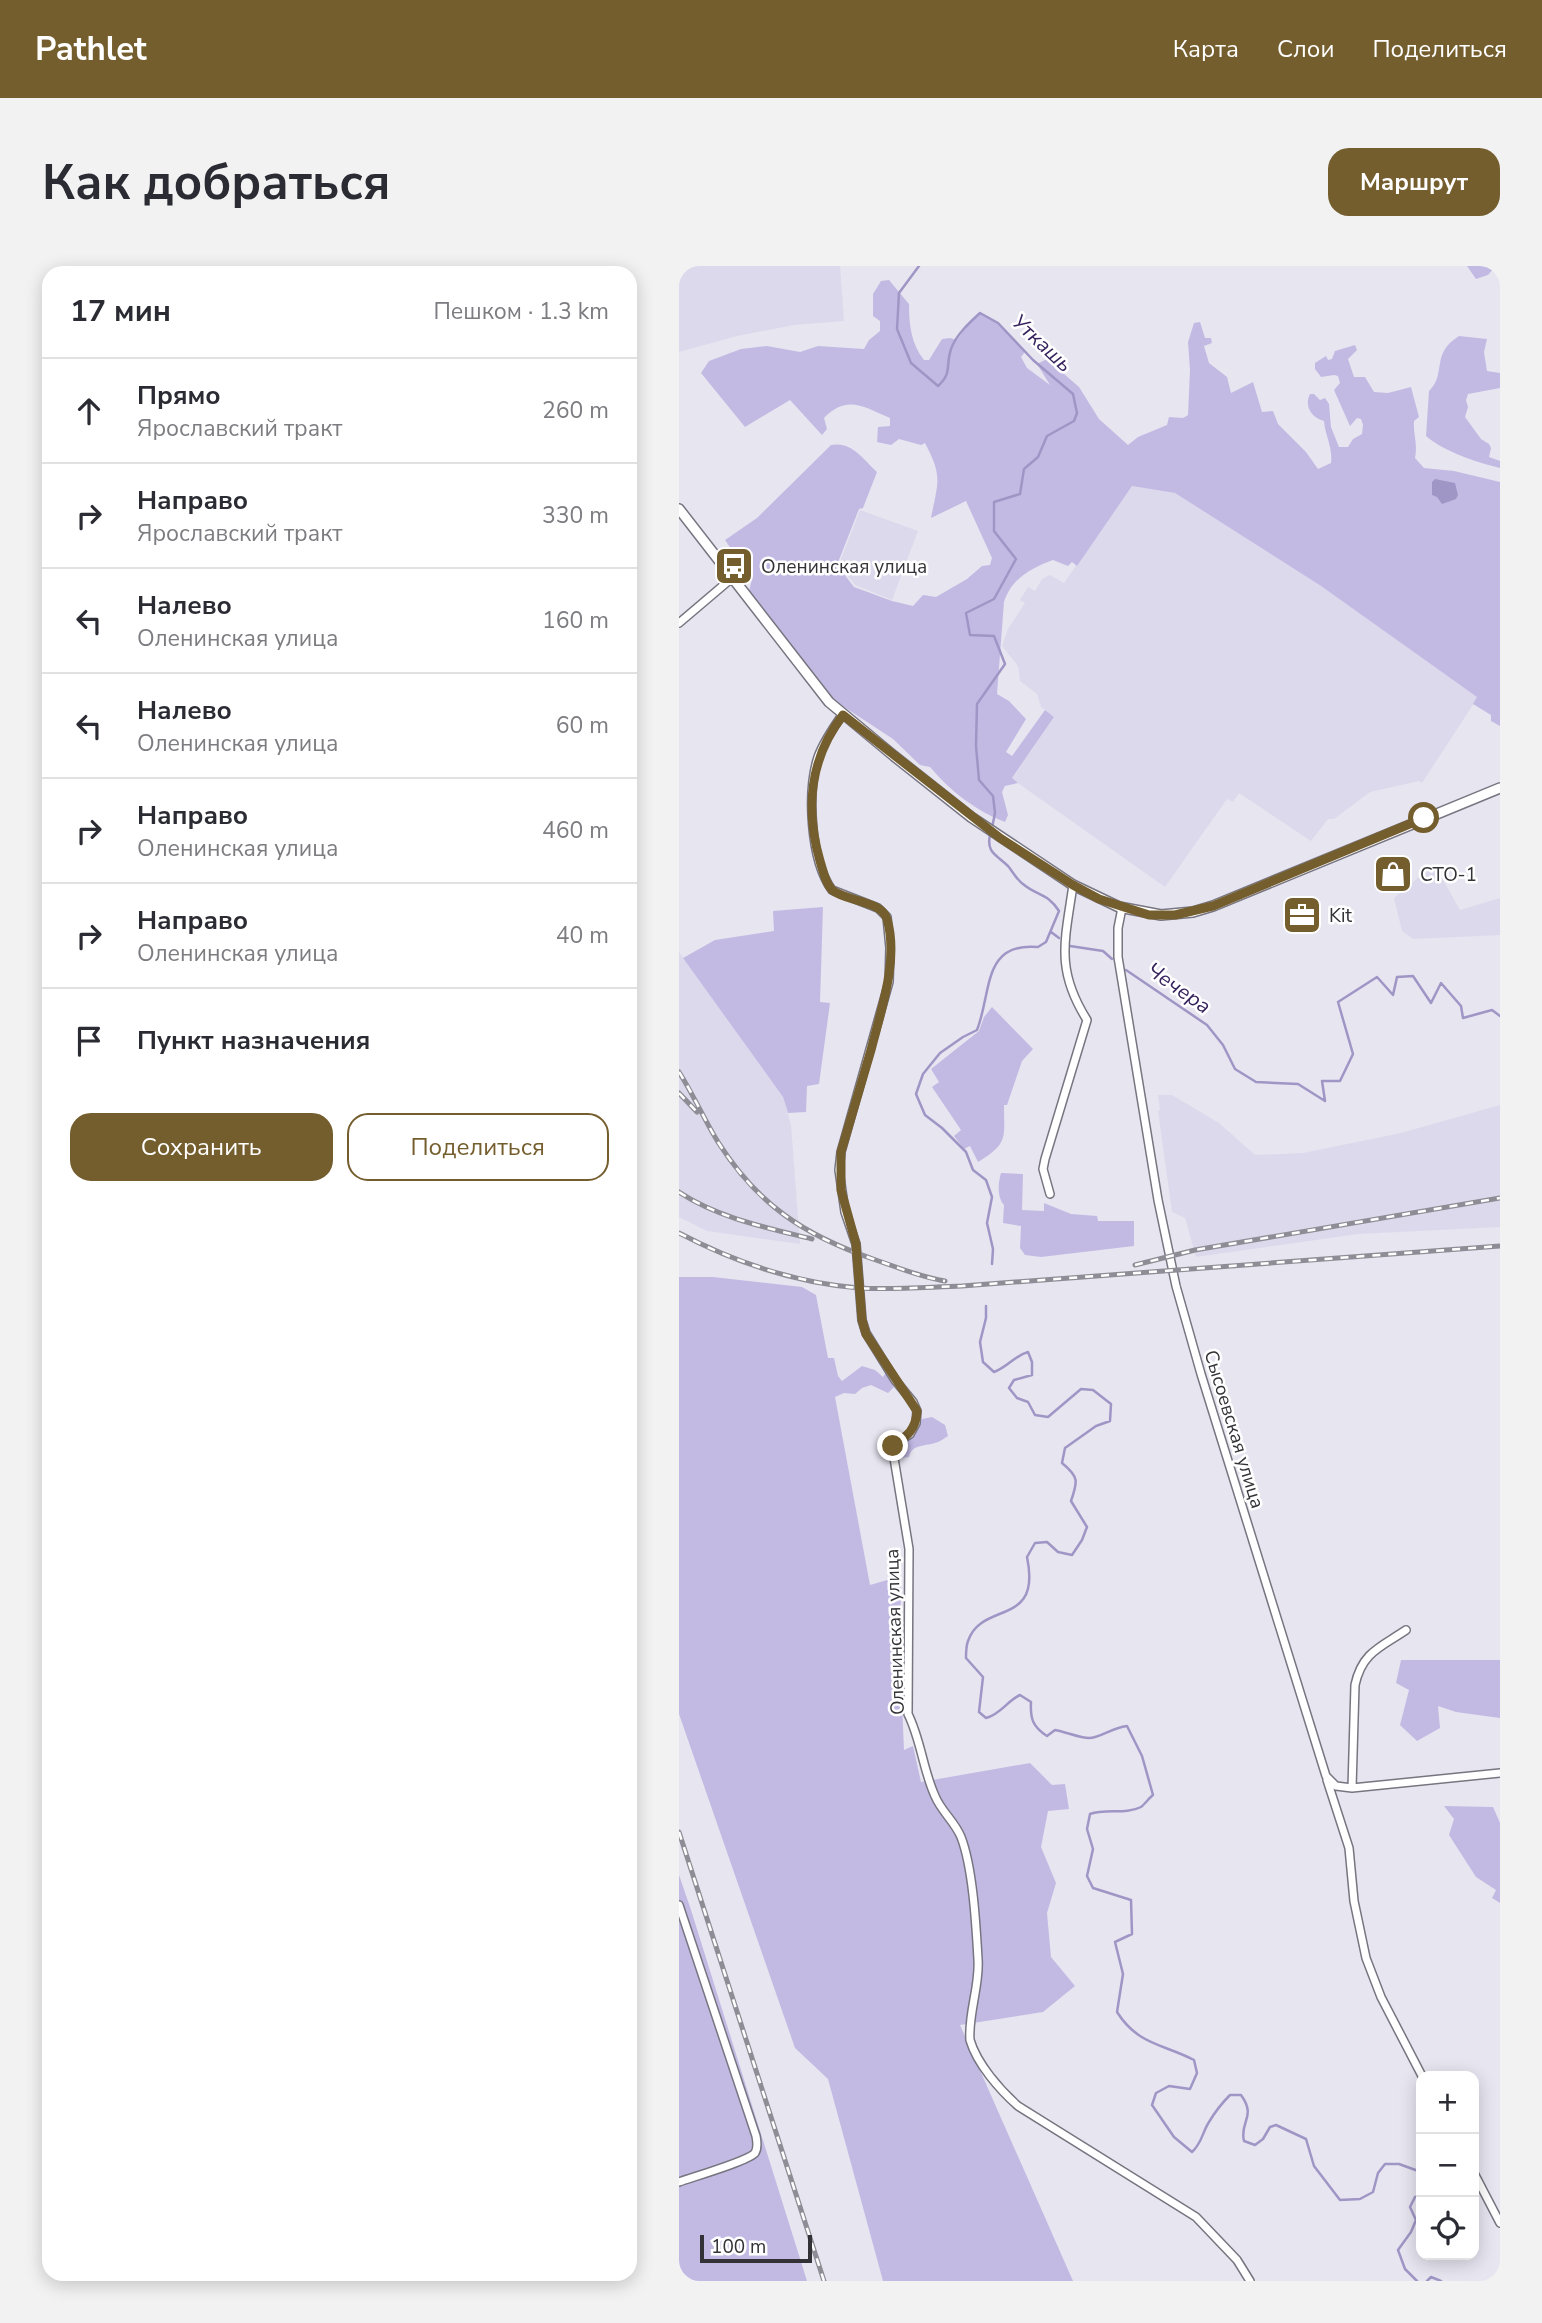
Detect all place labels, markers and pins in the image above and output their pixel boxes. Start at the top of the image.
bus stop icon: Оленинская улица [713,545,755,587]
place label: Оленинская улица [761,554,927,580]
shop icon: СТО-1 [1372,853,1414,895]
place label: СТО-1 [1420,862,1477,888]
office icon: Kit [1281,894,1323,936]
place label: Kit [1329,903,1352,929]

